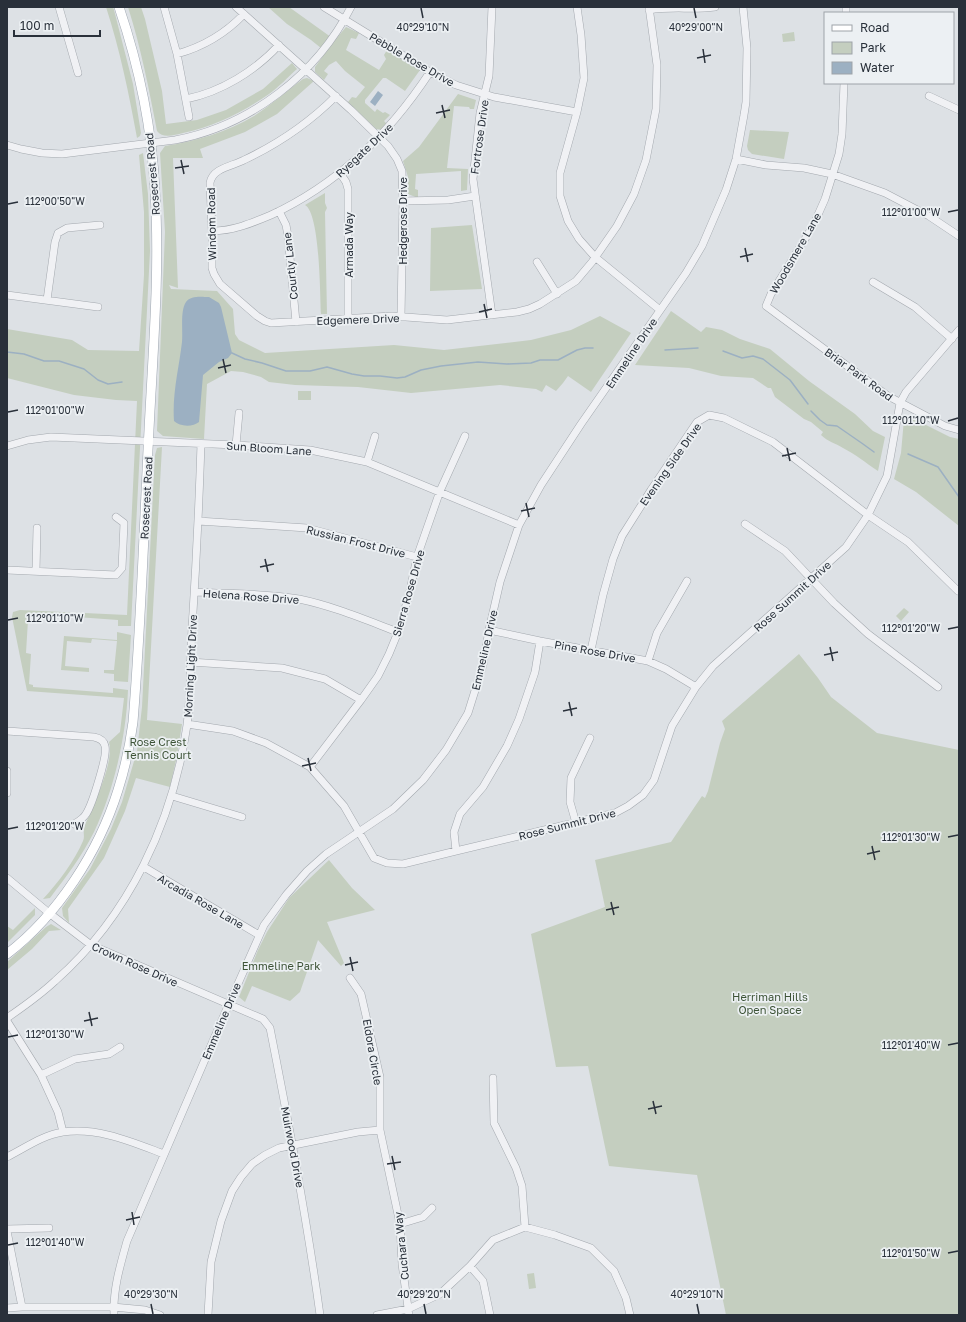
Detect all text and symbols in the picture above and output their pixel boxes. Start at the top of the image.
scale bar [14,12,100,38]
legend [824,12,954,84]
text: 100 m [20,18,54,33]
text: Road [860,20,889,35]
text: 40°29'10"N [397,21,449,33]
text: 40°29'00"N [669,21,723,33]
street label: Pebble Rose Drive [367,29,457,89]
text: Park [860,40,886,55]
text: Water [860,60,894,75]
street label: Fortrose Drive [467,99,491,175]
street label: Ryegate Drive [333,120,395,180]
street label: Rosecrest Road [142,132,162,216]
street label: Hedgerose Drive [396,177,409,265]
street label: Windom Road [204,187,218,261]
text: 112°00'50"W [25,195,85,207]
text: 112°01'00"W [882,206,941,218]
street label: Woodsmere Lane [767,210,823,296]
street label: Armada Way [342,212,355,278]
street label: Courtly Lane [280,232,300,300]
street label: Edgemere Drive [316,311,400,327]
street label: Emmeline Drive [603,315,659,391]
street label: Briar Park Road [822,345,896,403]
text: 112°01'00"W [26,404,85,416]
text: 112°01'10"W [882,414,940,426]
street label: Evening Side Drive [637,420,703,508]
street label: Sun Bloom Lane [226,439,312,457]
street label: Rosecrest Road [137,456,155,540]
street label: Russian Frost Drive [305,522,407,560]
street label: Sierra Rose Drive [389,548,427,638]
street label: Rose Summit Drive [751,558,833,634]
street label: Helena Rose Drive [202,586,300,606]
street label: Emmeline Drive [468,608,500,692]
text: 112°01'10"W [26,612,84,624]
street label: Morning Light Drive [181,614,199,718]
text: 112°01'20"W [882,622,941,634]
street label: Pine Rose Drive [553,637,637,665]
park label: Rose Crest Tennis Court [125,735,191,761]
street label: Rose Summit Drive [517,806,617,842]
text: 112°01'20"W [26,820,85,832]
text: 112°01'30"W [882,831,941,843]
street label: Arcadia Rose Lane [156,871,246,931]
street label: Crown Rose Drive [90,939,180,989]
park label: Emmeline Park [242,959,320,972]
street label: Emmeline Drive [199,981,243,1061]
park label: Herriman Hills Open Space [732,990,808,1016]
street label: Eldora Circle [361,1018,385,1086]
text: 112°01'30"W [26,1028,85,1040]
text: 112°01'40"W [882,1039,941,1051]
street label: Muirwood Drive [279,1105,307,1189]
street label: Cuchara Way [391,1211,411,1281]
text: 112°01'40"W [26,1236,85,1248]
text: 112°01'50"W [882,1247,941,1259]
text: 40°29'30"N [124,1288,178,1300]
text: 40°29'20"N [397,1288,451,1300]
text: 40°29'10"N [671,1288,723,1300]

